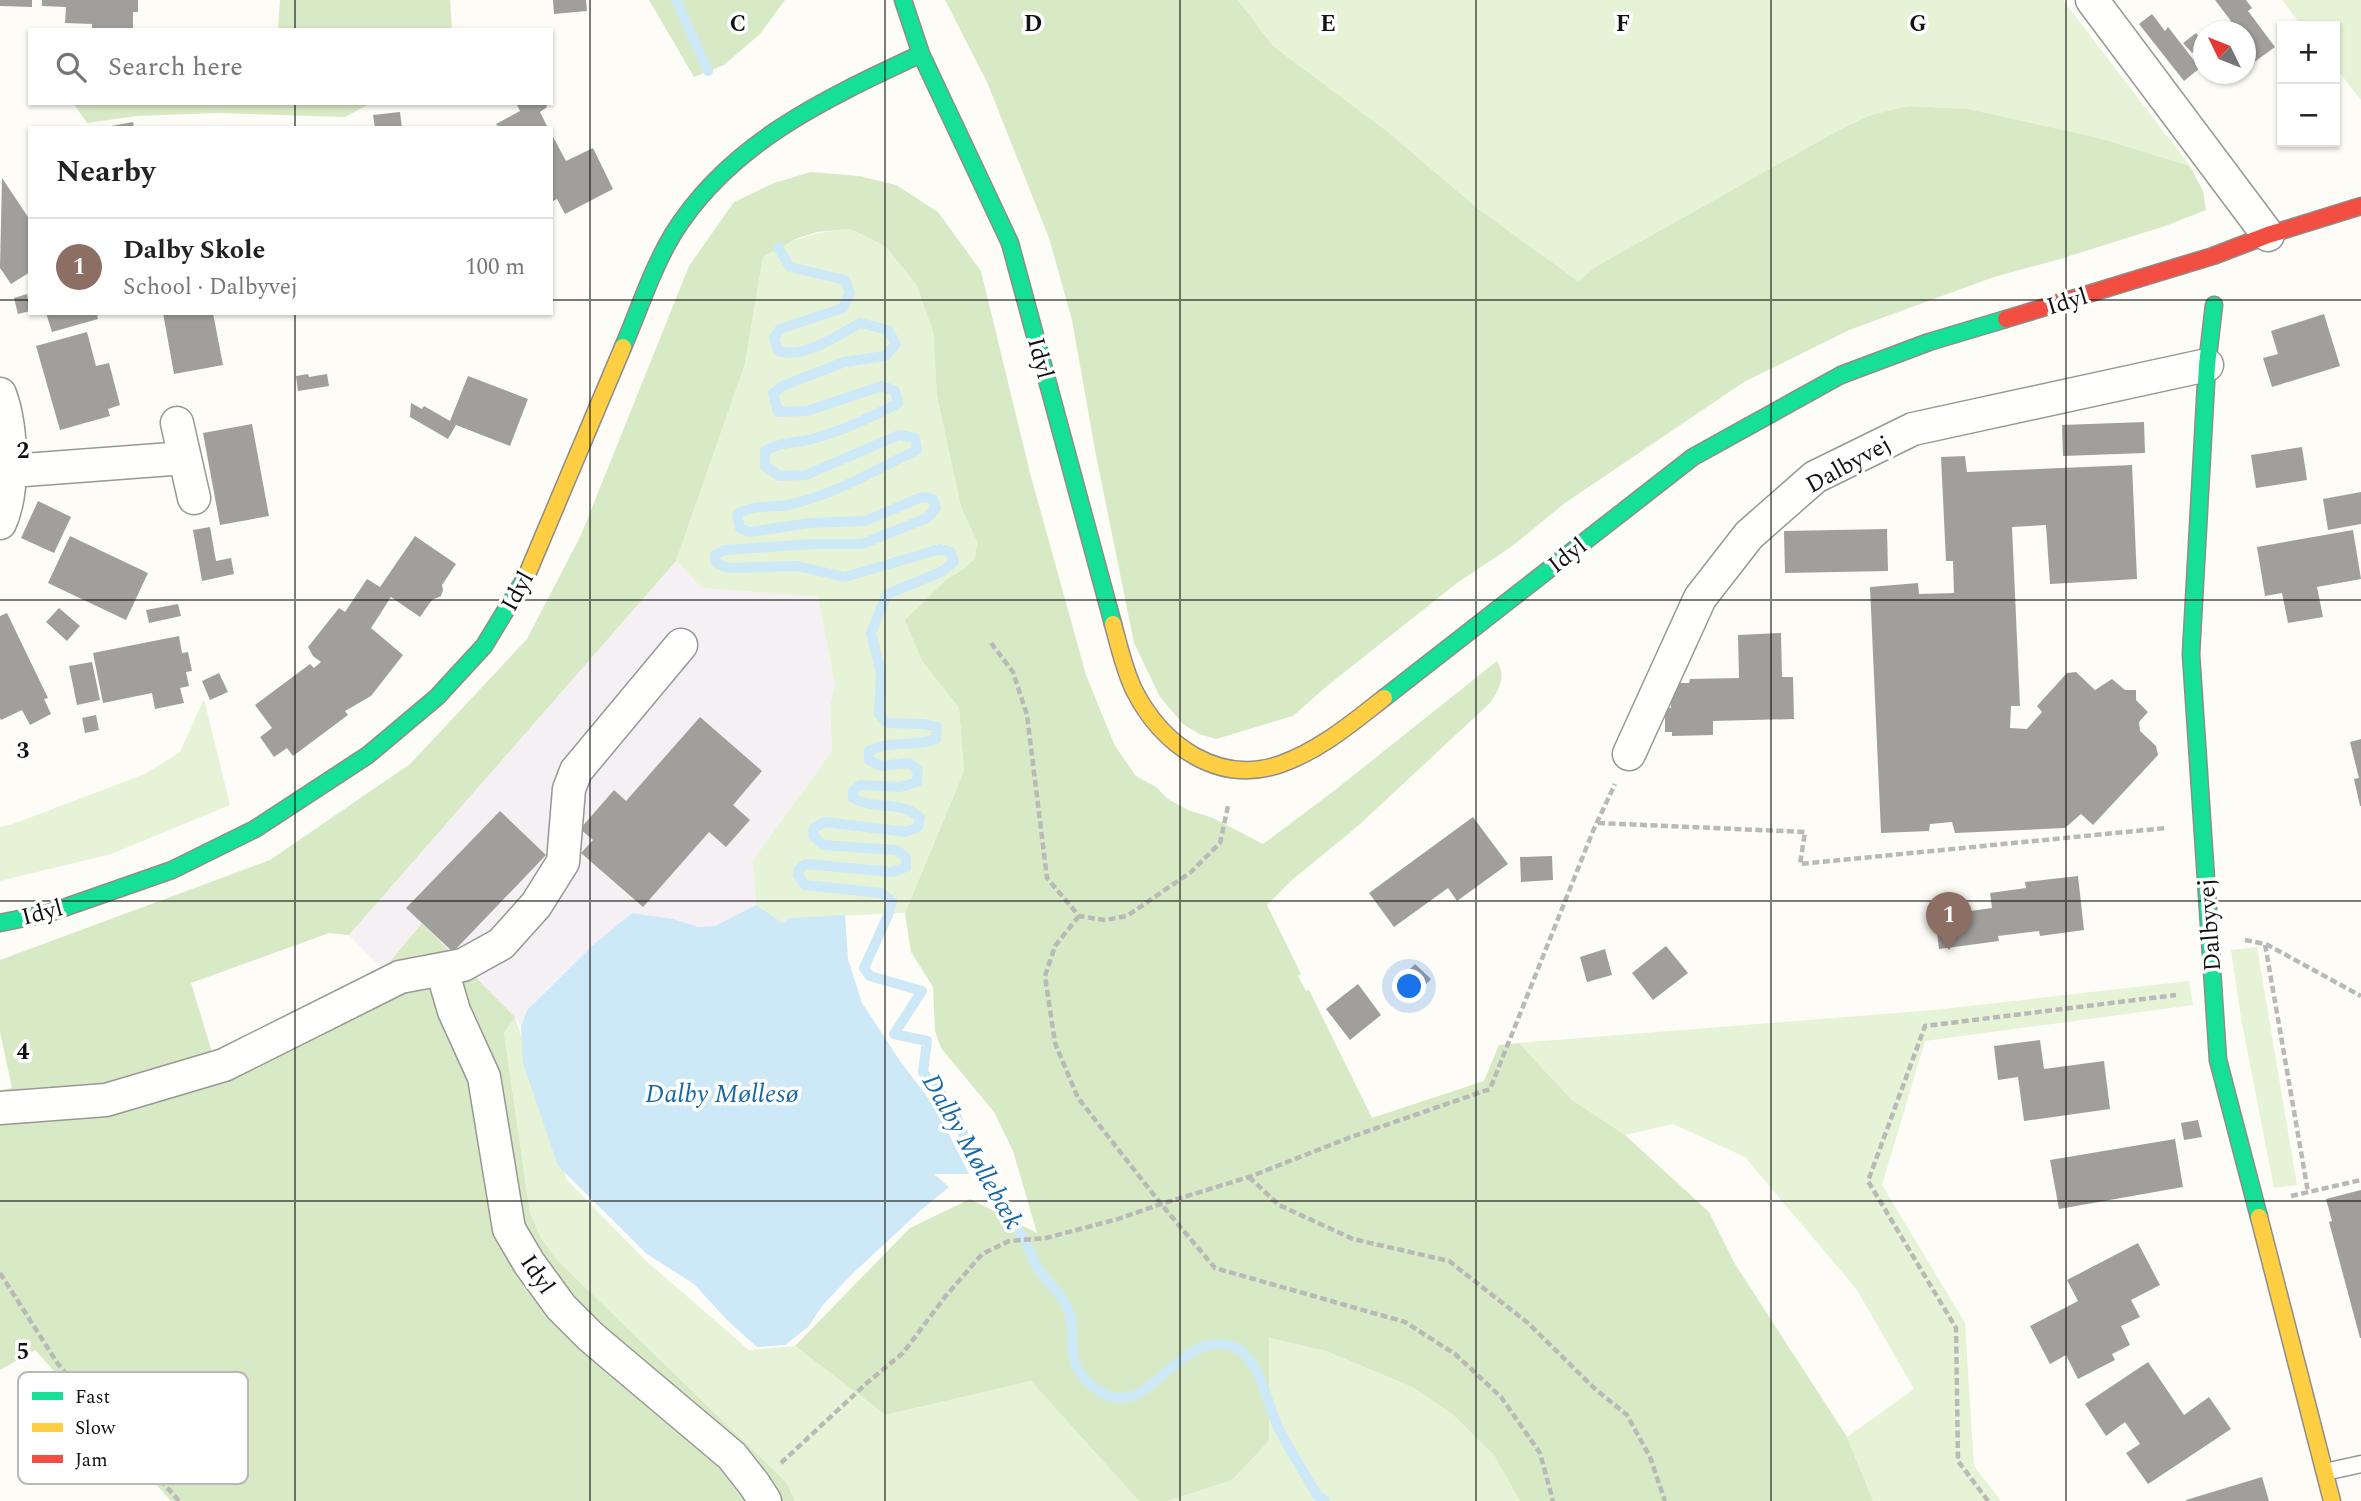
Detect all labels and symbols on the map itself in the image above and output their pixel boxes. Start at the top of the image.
text: C [730,7,746,42]
text: D [1024,7,1042,42]
text: E [1320,7,1336,42]
text: F [1616,7,1630,42]
text: G [1909,7,1927,42]
north arrow [2193,21,2256,84]
street label: Idyl [2042,279,2092,325]
street label: Idyl [1017,334,1063,383]
street label: Dalbyvej [1799,427,1898,503]
text: 2 [17,434,30,469]
street label: Idyl [1540,529,1595,583]
street label: Idyl [492,565,544,618]
text: 3 [17,734,30,769]
street label: Dalbyvej [2189,877,2231,973]
street label: Idyl [18,890,67,936]
pin: 1 [1926,892,1972,950]
your location [1392,969,1426,1003]
text: 4 [17,1035,30,1070]
water label: Dalby Møllebæk [911,1066,1033,1237]
water label: Dalby Møllesø [645,1074,799,1114]
street label: Idyl [511,1247,564,1302]
text: 5 [17,1335,29,1370]
legend [18,1372,248,1484]
text: Fast [75,1383,111,1412]
text: Slow [75,1414,116,1443]
text: Jam [75,1446,107,1475]

